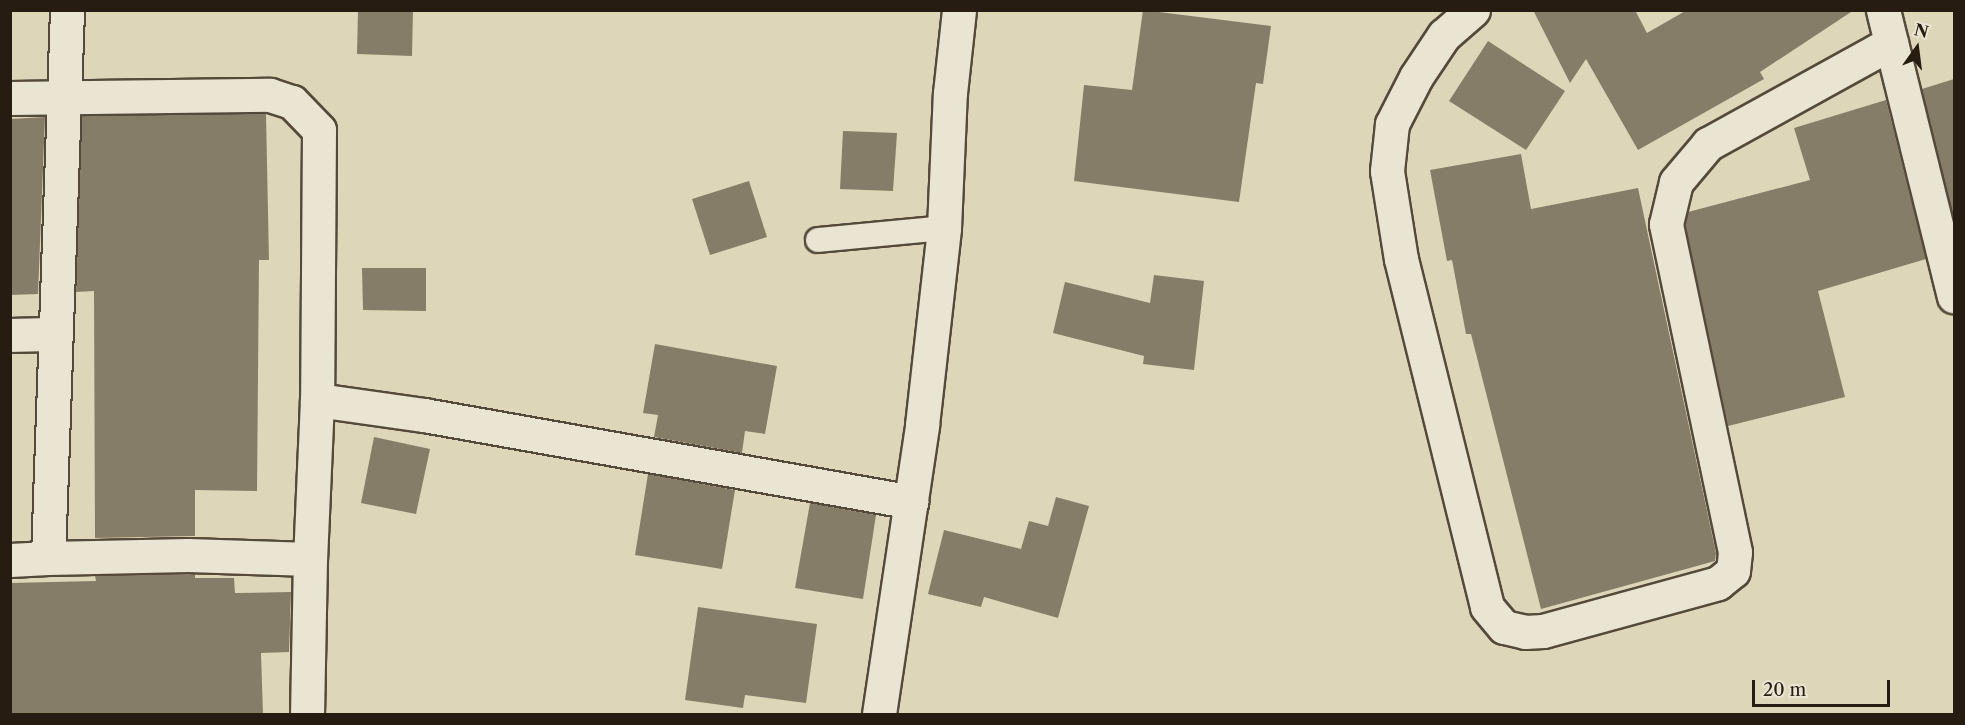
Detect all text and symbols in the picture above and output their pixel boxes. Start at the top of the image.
north arrow [1887,18,1947,78]
text: N [1912,19,1931,42]
scale bar [1755,668,1893,706]
text: 20 m [1763,679,1806,701]

